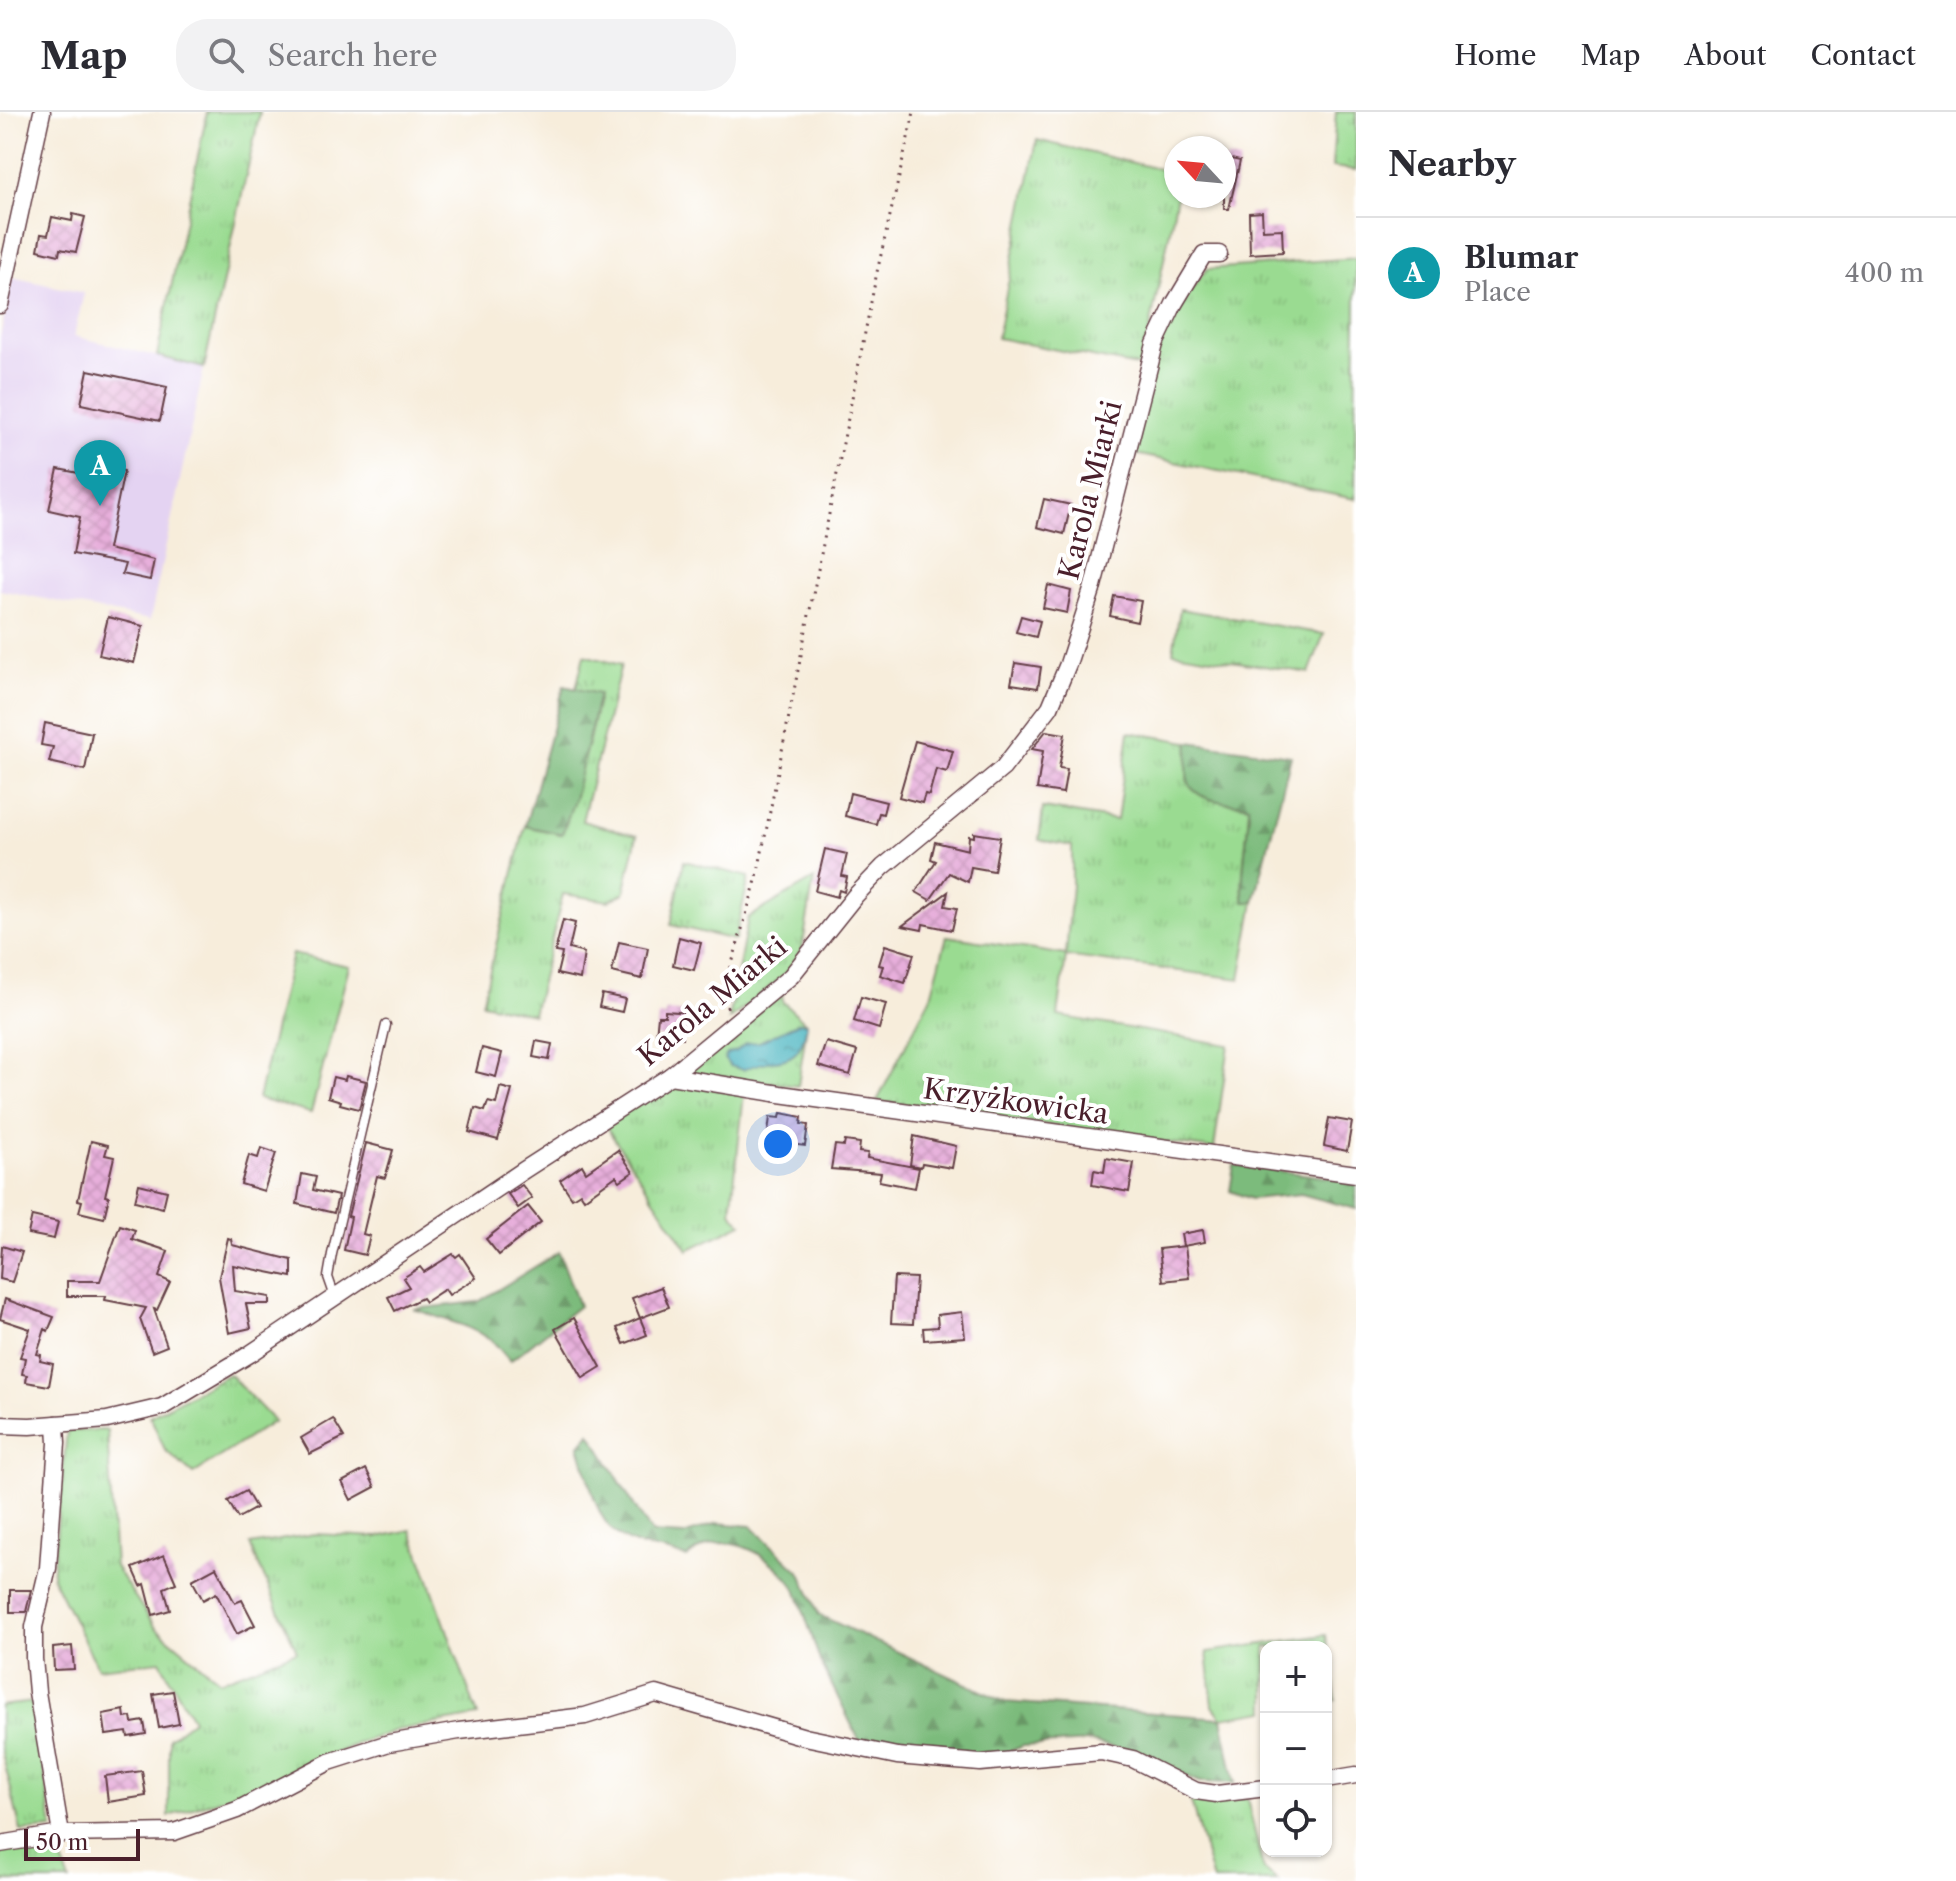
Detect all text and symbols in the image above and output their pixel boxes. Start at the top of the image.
search box [176,19,736,91]
text: Map [40,32,128,79]
icon: search [204,33,248,77]
text: Search here [268,37,438,74]
text: Home [1454,38,1536,72]
text: Map [1580,38,1640,72]
text: About [1684,38,1766,72]
text: Contact [1810,38,1916,72]
north arrow [1164,136,1236,208]
text: Nearby [1388,143,1516,185]
text: Blumar [1464,239,1579,276]
text: A [1404,257,1424,289]
text: 400 m [1845,257,1924,289]
text: Place [1464,276,1531,308]
street label: Karola Miarki [1051,397,1129,583]
pin: A [74,440,126,506]
street label: Karola Miarki [631,929,793,1073]
street label: Krzyżkowicka [921,1071,1111,1131]
your location [758,1124,798,1164]
map controls [1260,1641,1332,1857]
button: + [1260,1641,1332,1713]
button: − [1260,1713,1332,1785]
button: locate [1260,1785,1332,1857]
scale bar [24,1825,140,1861]
text: 50 m [36,1829,88,1856]

